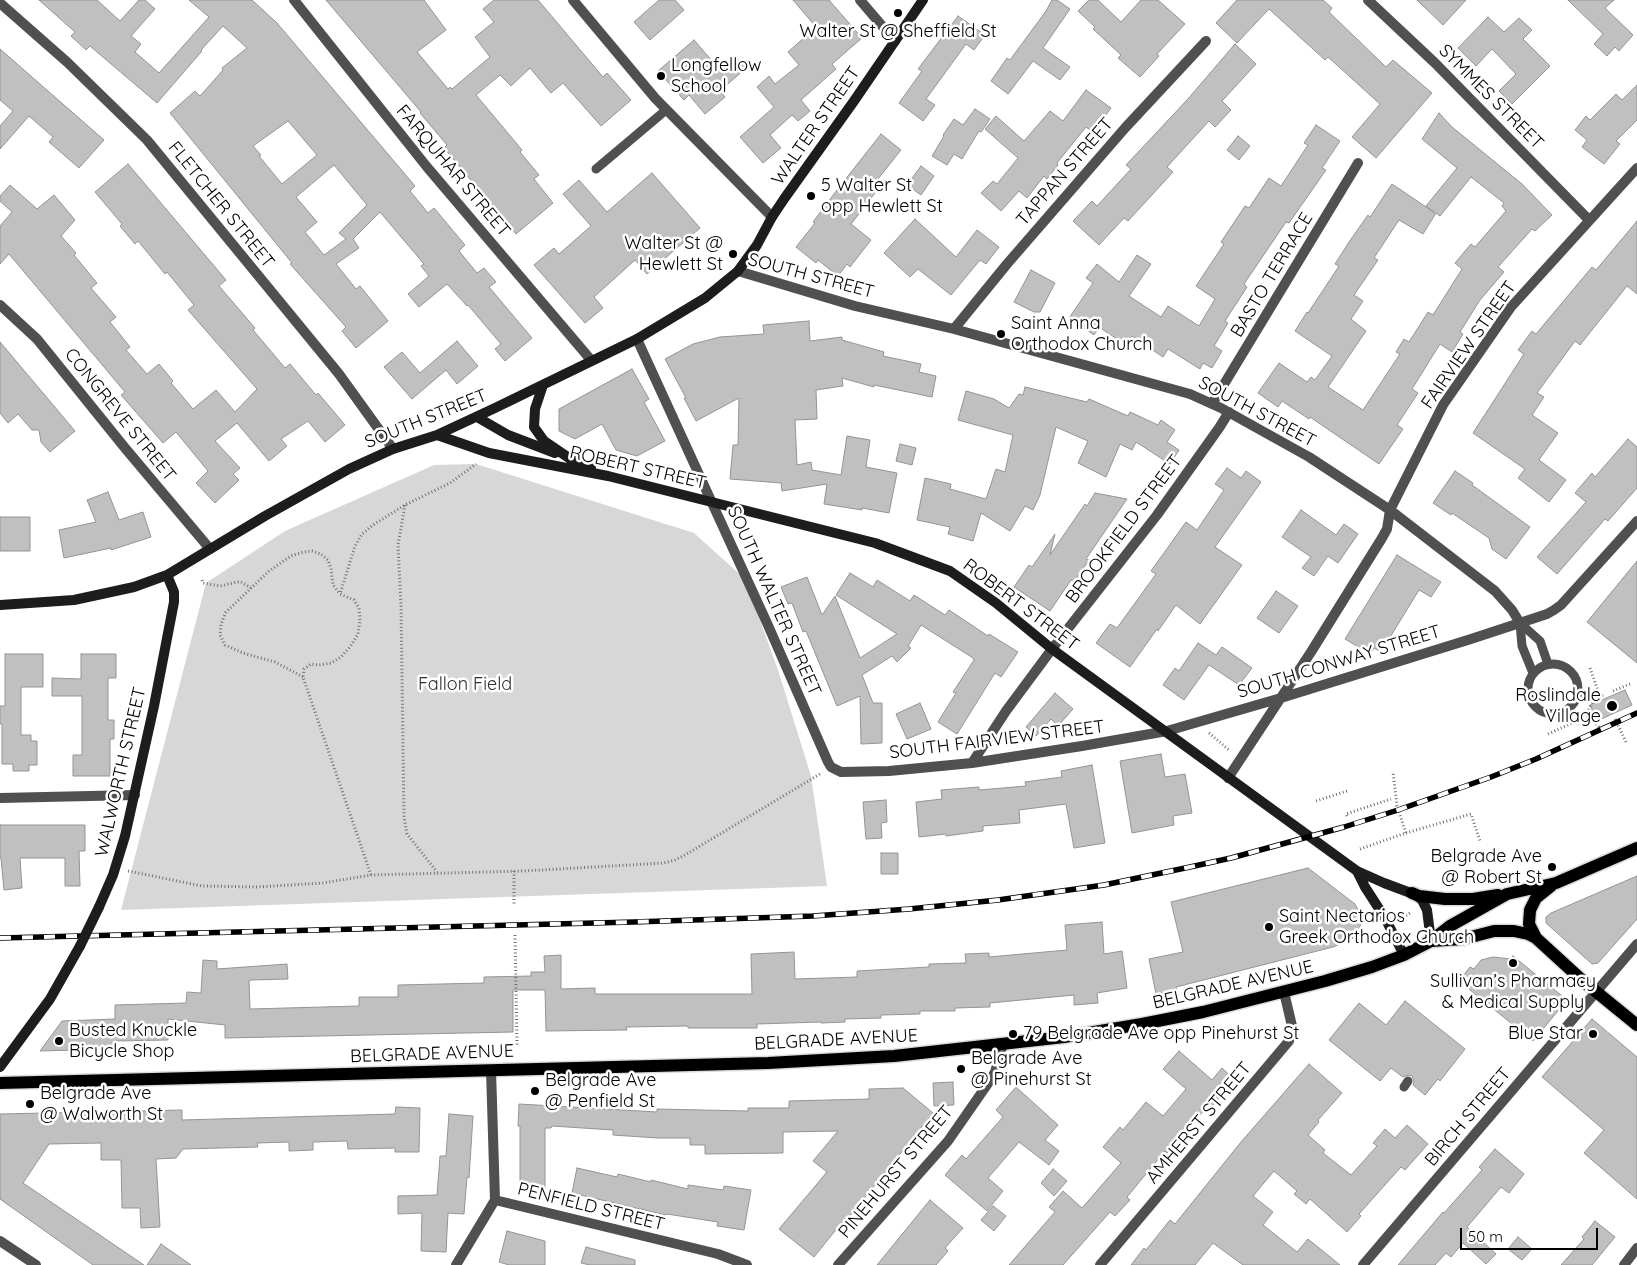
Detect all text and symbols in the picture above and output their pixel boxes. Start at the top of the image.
marker: Walter St @ Sheffield St [892,7,904,19]
place label: Walter St @ Sheffield St [799,21,997,43]
street label: SYMMES STREET [1434,40,1548,154]
place label: Longfellow School [671,55,762,98]
street label: WALTER STREET [767,63,865,189]
marker: Longfellow School [655,70,667,82]
street label: FARQUHAR STREET [391,101,515,241]
street label: TAPPAN STREET [1012,113,1118,231]
street label: FLETCHER STREET [163,137,279,273]
place label: 5 Walter St opp Hewlett St [821,175,943,218]
marker: 5 Walter St opp Hewlett St [805,190,817,202]
street label: BASTO TERRACE [1226,209,1318,341]
place label: Walter St @ Hewlett St [624,233,723,276]
marker: Walter St @ Hewlett St [727,248,739,260]
street label: SOUTH STREET [745,249,877,303]
street label: FAIRVIEW STREET [1417,277,1521,413]
place label: Saint Anna Orthodox Church [1011,313,1152,356]
marker: Saint Anna Orthodox Church [995,328,1007,340]
street label: CONGREVE STREET [60,344,180,486]
street label: SOUTH STREET [1195,372,1319,452]
street label: SOUTH STREET [362,385,490,453]
street label: ROBERT STREET [568,442,708,494]
street label: BROOKFIELD STREET [1061,451,1187,607]
street label: SOUTH WALTER STREET [722,503,826,699]
street label: ROBERT STREET [959,554,1083,656]
street label: SOUTH CONWAY STREET [1235,621,1443,703]
park label: Fallon Field [418,674,512,696]
street label: WALWORTH STREET [91,685,151,859]
place label: Roslindale Village [1515,685,1601,728]
marker: Roslindale Village [1605,699,1619,713]
street label: SOUTH FAIRVIEW STREET [888,716,1106,764]
place label: Belgrade Ave @ Robert St [1431,846,1542,889]
marker: Belgrade Ave @ Robert St [1546,861,1558,873]
place label: Saint Nectarios Greek Orthodox Church [1279,906,1474,949]
marker: Saint Nectarios Greek Orthodox Church [1263,921,1275,933]
street label: BELGRADE AVENUE [1151,956,1315,1014]
marker: Sullivan’s Pharmacy & Medical Supply [1507,957,1519,969]
place label: Sullivan’s Pharmacy & Medical Supply [1430,971,1596,1014]
place label: Busted Knuckle Bicycle Shop [69,1020,197,1062]
place label: 79 Belgrade Ave opp Pinehurst St [1023,1023,1299,1045]
place label: Blue Star [1508,1023,1583,1045]
street label: BELGRADE AVENUE [754,1025,918,1055]
marker: 79 Belgrade Ave opp Pinehurst St [1007,1028,1019,1040]
marker: Blue Star [1587,1028,1599,1040]
marker: Busted Knuckle Bicycle Shop [53,1035,65,1047]
street label: BELGRADE AVENUE [350,1040,514,1068]
place label: Belgrade Ave @ Pinehurst St [971,1048,1092,1090]
street label: AMHERST STREET [1142,1058,1256,1188]
marker: Belgrade Ave @ Pinehurst St [955,1063,967,1075]
street label: BIRCH STREET [1420,1063,1516,1171]
place label: Belgrade Ave @ Penfield St [545,1070,656,1112]
place label: Belgrade Ave @ Walworth St [40,1083,163,1126]
marker: Belgrade Ave @ Penfield St [529,1085,541,1097]
marker: Belgrade Ave @ Walworth St [24,1098,36,1110]
street label: PINEHURST STREET [834,1101,958,1243]
street label: PENFIELD STREET [515,1178,667,1236]
scale bar [1462,1218,1600,1250]
text: 50 m [1468,1227,1503,1246]

